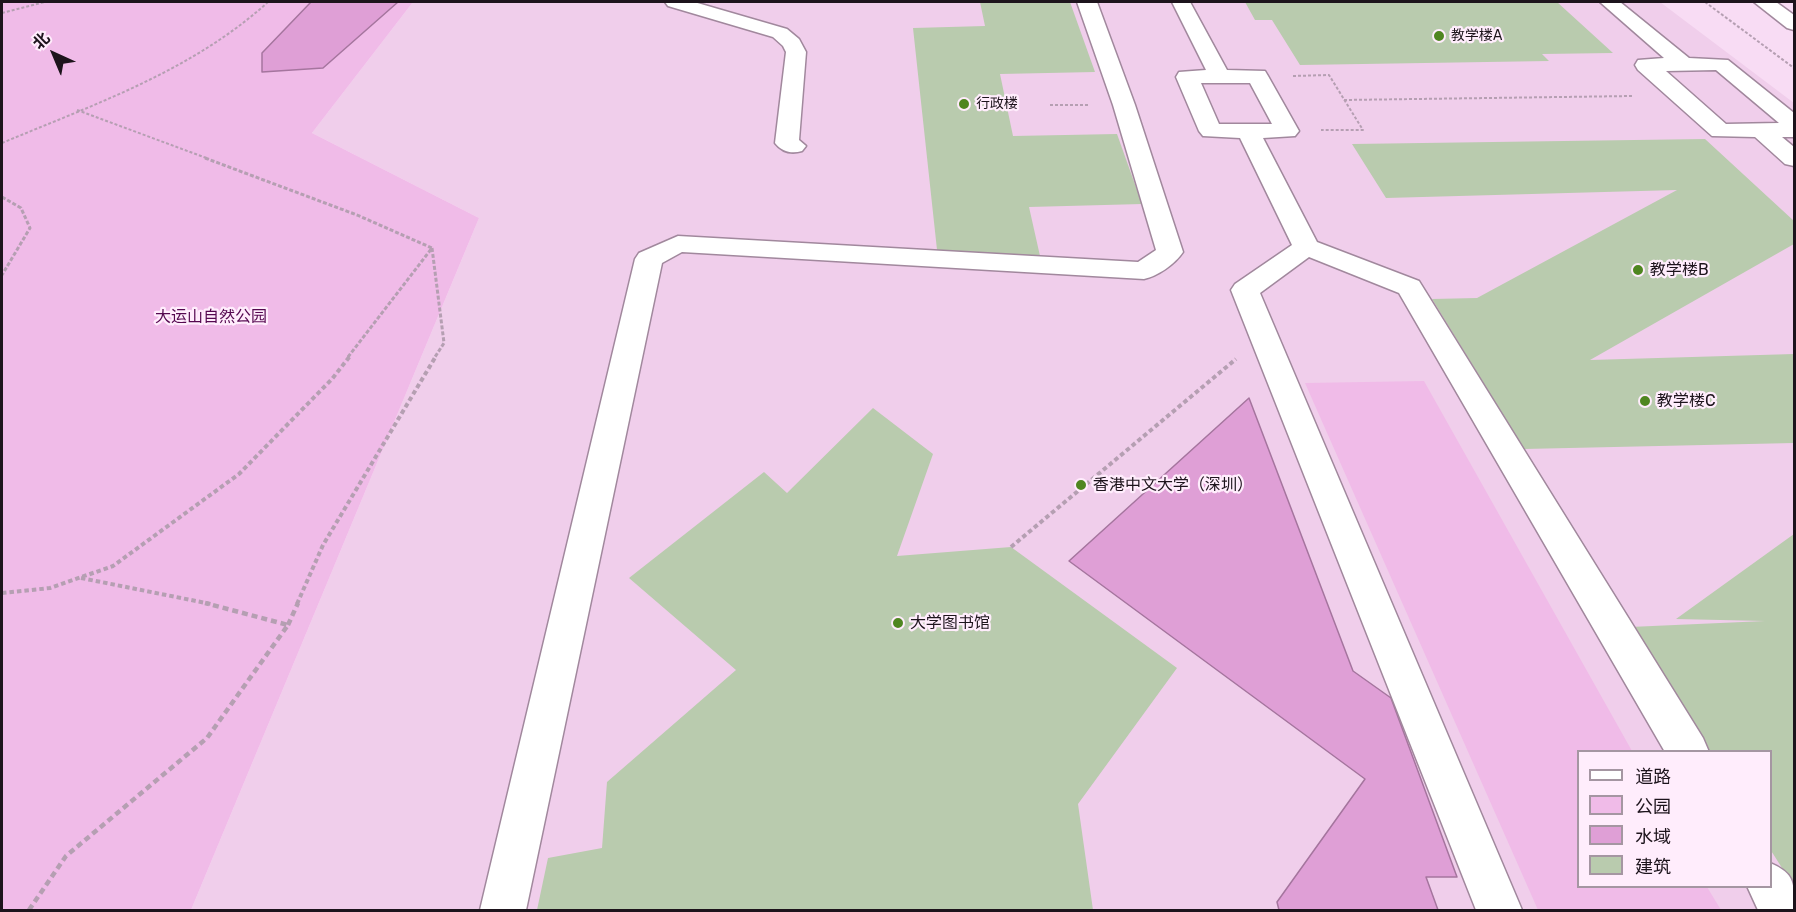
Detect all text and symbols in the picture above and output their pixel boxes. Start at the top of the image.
north arrow [24,24,84,84]
text: 北 [29,28,54,53]
place label: 教学楼A [1451,28,1502,44]
marker: 教学楼A [1432,29,1446,43]
place label: 行政楼 [976,96,1018,112]
marker: 行政楼 [957,97,971,111]
place label: 教学楼B [1650,260,1709,280]
marker: 教学楼B [1631,263,1645,277]
park label: 大运山自然公园 [155,307,267,327]
place label: 教学楼C [1657,391,1716,411]
marker: 教学楼C [1638,394,1652,408]
place label: 香港中文大学（深圳） [1093,475,1253,495]
marker: 香港中文大学（深圳） [1074,478,1088,492]
place label: 大学图书馆 [910,613,990,633]
marker: 大学图书馆 [891,616,905,630]
legend [1577,750,1772,888]
text: 道路 [1635,766,1671,788]
text: 公园 [1635,796,1671,818]
text: 水域 [1635,826,1671,848]
text: 建筑 [1635,856,1671,878]

